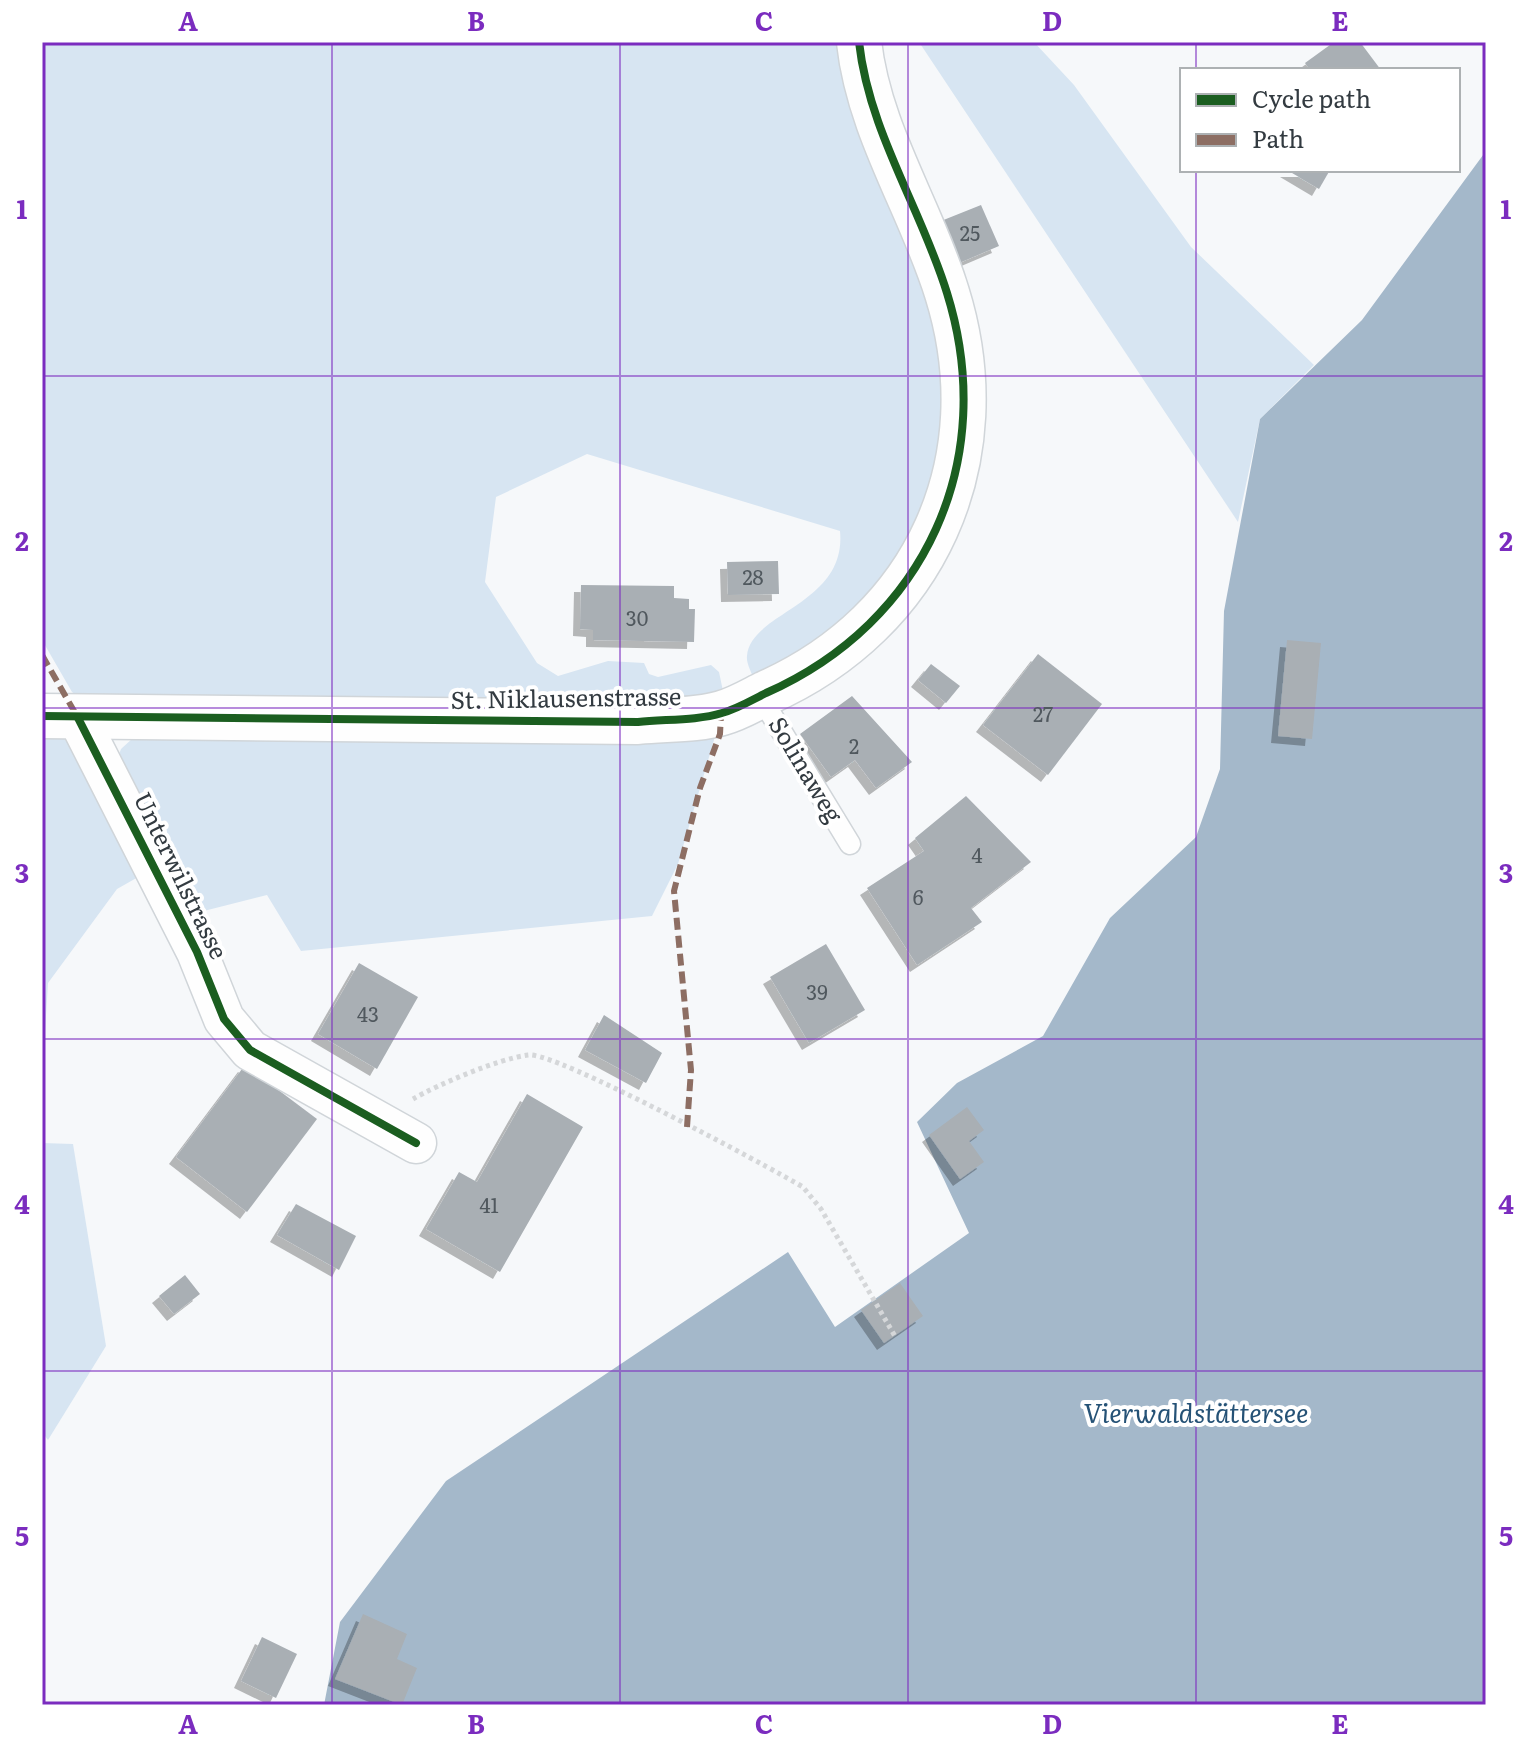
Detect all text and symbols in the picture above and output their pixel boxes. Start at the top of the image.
text: A [178,0,198,39]
text: B [467,0,485,39]
text: C [755,0,773,39]
text: D [1042,0,1062,39]
text: E [1331,0,1349,39]
legend [1180,68,1460,172]
text: Cycle path [1252,80,1371,115]
text: Path [1252,120,1304,155]
text: 1 [17,188,28,227]
text: 1 [1501,188,1512,227]
house number: 25 [960,217,980,247]
text: 2 [15,520,29,559]
text: 2 [1499,520,1513,559]
house number: 28 [742,561,764,591]
house number: 30 [626,602,648,632]
street label: St. Niklausenstrasse [450,677,682,716]
house number: 27 [1033,698,1053,728]
street label: Solinaweg [762,709,853,829]
house number: 2 [849,730,859,760]
street label: Unterwilstrasse [127,785,238,964]
house number: 4 [971,839,983,869]
text: 3 [15,852,29,891]
text: 3 [1499,852,1513,891]
house number: 6 [913,881,924,911]
house number: 39 [806,976,828,1006]
house number: 43 [357,998,379,1028]
text: 4 [14,1183,30,1222]
text: 4 [1498,1183,1514,1222]
house number: 41 [479,1189,499,1219]
water label: Vierwaldstättersee [1084,1392,1308,1431]
text: 5 [15,1515,29,1554]
text: 5 [1499,1515,1513,1554]
text: A [178,1703,198,1742]
text: B [467,1703,485,1742]
text: C [755,1703,773,1742]
text: D [1042,1703,1062,1742]
text: E [1331,1703,1349,1742]

